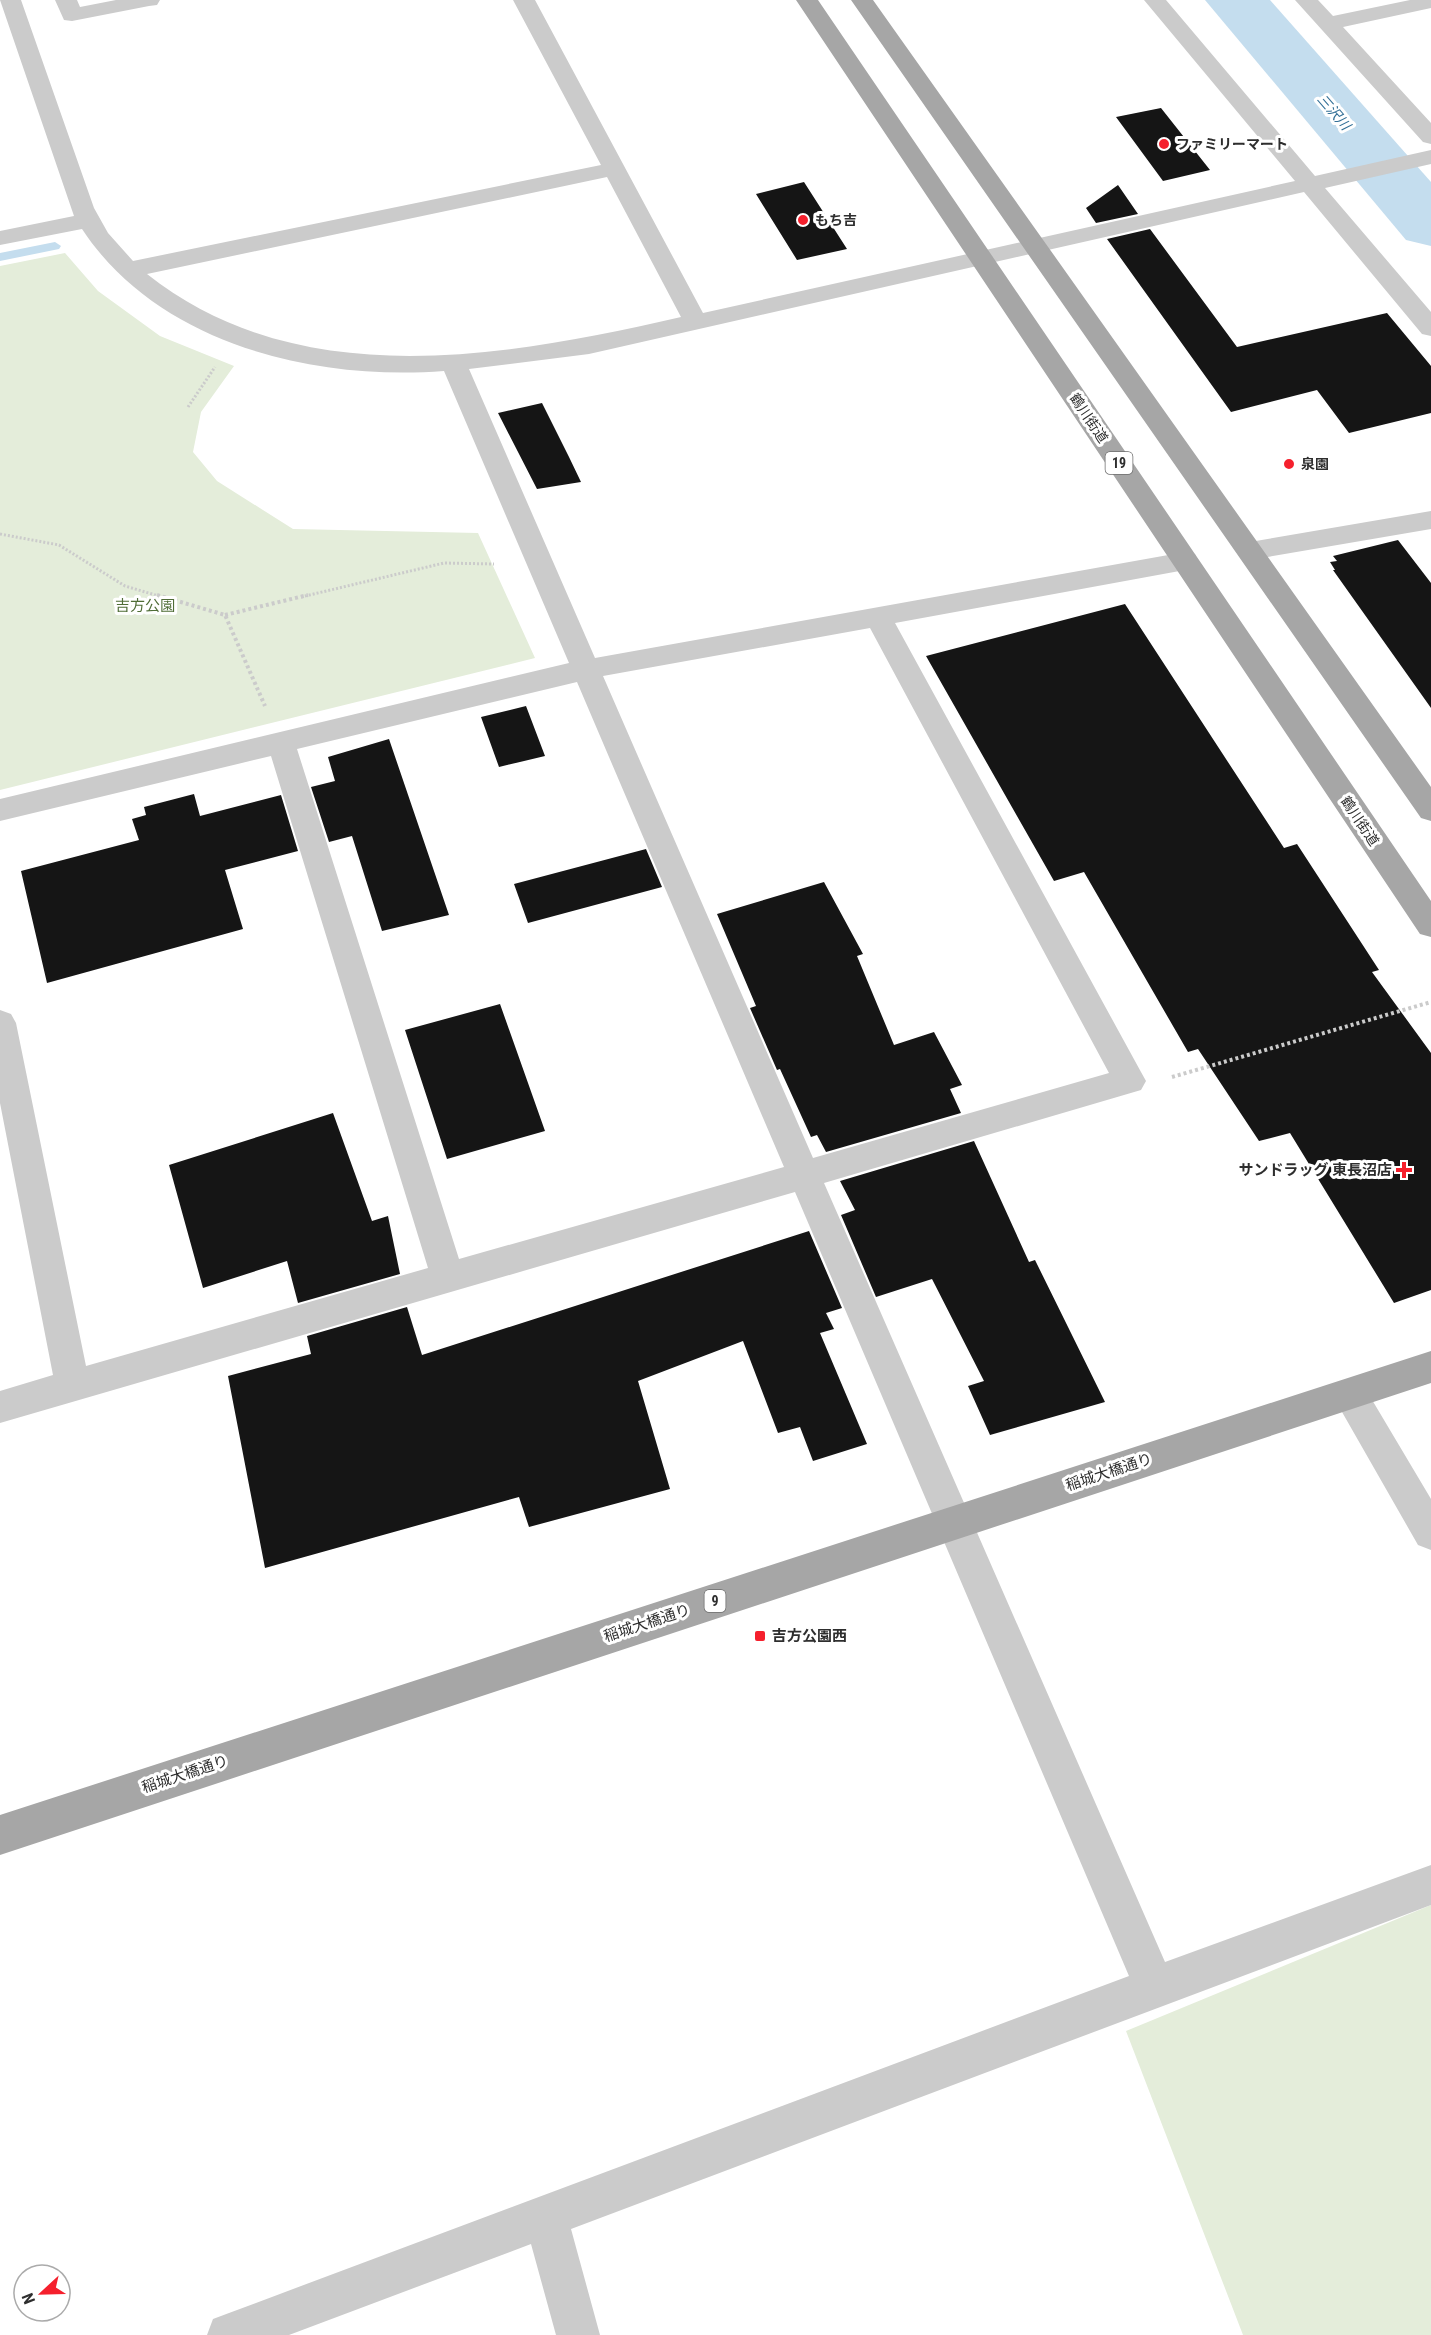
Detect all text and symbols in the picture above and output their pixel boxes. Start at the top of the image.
water label: 三沢川 [1314,91,1355,135]
place label: ファミリーマート [1176,136,1288,152]
marker: ファミリーマート [1157,137,1171,151]
place label: もち吉 [815,212,857,228]
marker: もち吉 [796,213,810,227]
street label: 鶴川街道 [1067,390,1111,446]
road number: 19 [1106,452,1132,474]
place label: 泉園 [1301,456,1329,472]
marker: 泉園 [1282,457,1296,471]
park label: 吉方公園 [115,597,175,615]
street label: 鶴川街道 [1338,793,1382,849]
place label: サンドラッグ 東長沼店 [1239,1161,1392,1179]
marker: サンドラッグ 東長沼店 [1397,1163,1411,1177]
street label: 稲城大橋通り [1063,1450,1155,1494]
road number: 9 [704,1590,726,1612]
street label: 稲城大橋通り [601,1601,693,1645]
place label: 吉方公園西 [772,1627,847,1645]
marker: 吉方公園西 [753,1629,767,1643]
street label: 稲城大橋通り [139,1752,231,1796]
north arrow [12,2263,72,2323]
text: N [18,2290,39,2307]

